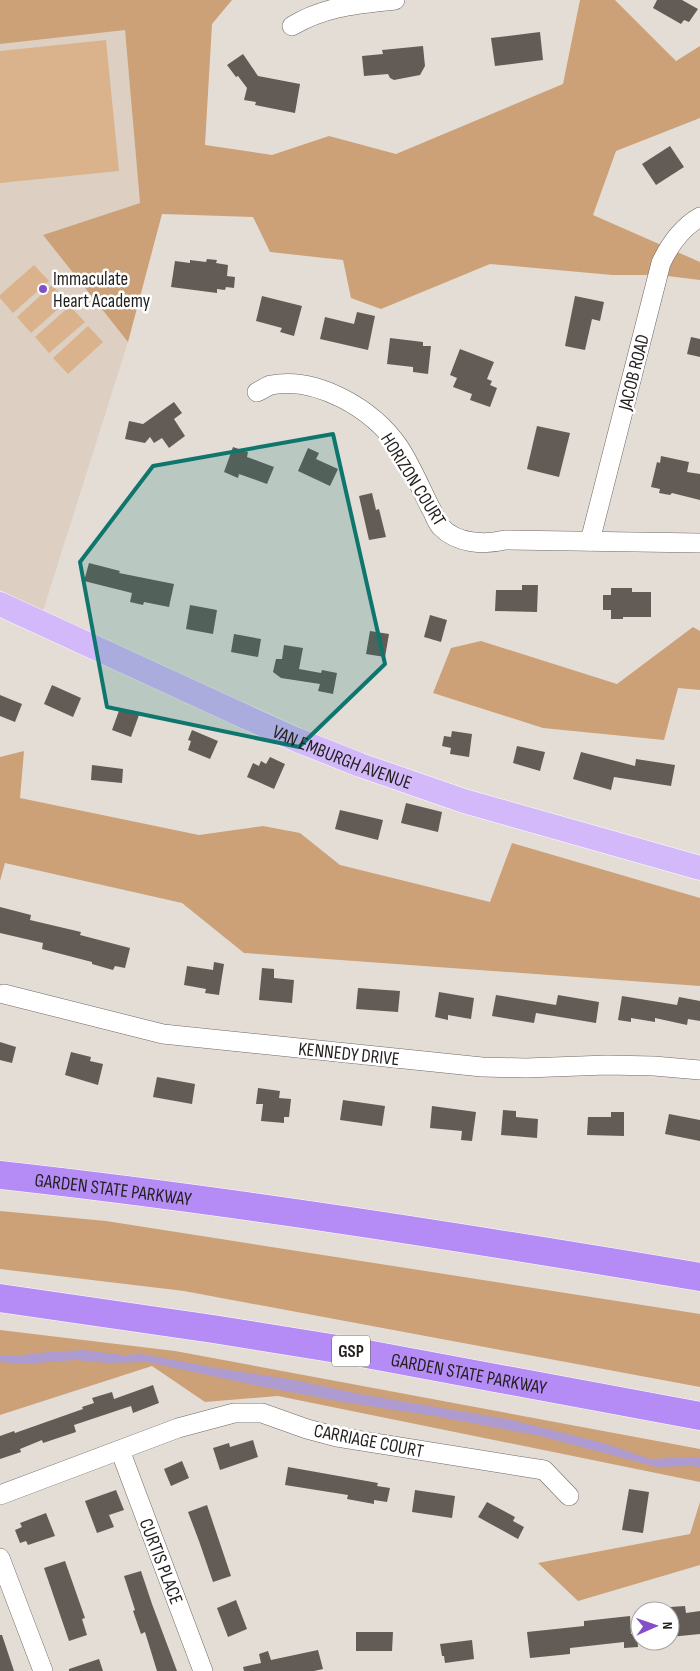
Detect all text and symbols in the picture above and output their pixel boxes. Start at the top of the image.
place label: Immaculate Heart Academy [53,268,151,313]
marker: Immaculate Heart Academy [37,283,49,295]
street label: JACOB ROAD [614,332,655,414]
street label: HORIZON COURT [375,429,451,531]
street label: VAN EMBURGH AVENUE [268,720,415,795]
street label: KENNEDY DRIVE [297,1038,401,1071]
street label: GARDEN STATE PARKWAY [33,1169,193,1211]
road number: GSP [332,1335,370,1366]
street label: GARDEN STATE PARKWAY [389,1349,548,1400]
street label: CARRIAGE COURT [312,1420,426,1463]
street label: CURTIS PLACE [134,1515,187,1608]
north arrow [630,1601,680,1651]
text: N [659,1622,676,1630]

